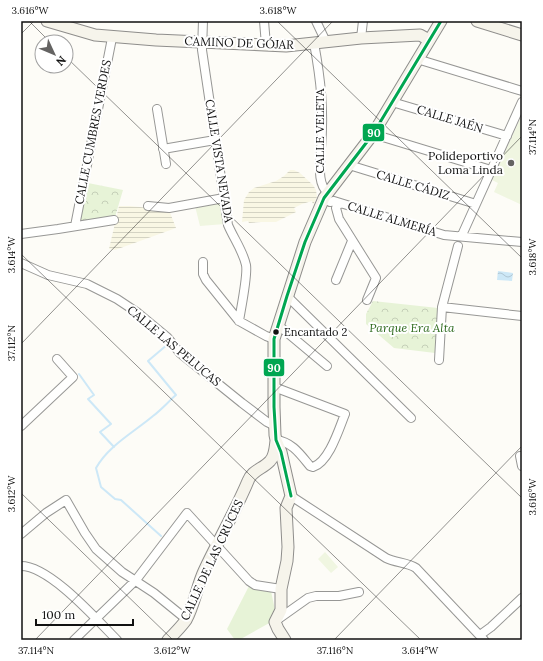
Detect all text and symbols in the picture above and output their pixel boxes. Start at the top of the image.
text: 3.616°W [11,4,50,17]
text: 3.618°W [260,4,298,17]
street label: CAMINO DE GÓJAR [184,33,294,52]
north arrow [34,34,74,74]
text: N [53,53,69,69]
street label: CALLE CUMBRES VERDES [71,58,114,205]
street label: CALLE VELETA [312,88,327,173]
street label: CALLE VISTA NEVADA [202,98,237,224]
street label: CALLE JAÉN [415,101,485,136]
text: 37.114°N [526,119,539,155]
line badge: 90 [362,123,385,142]
text: 90 [367,126,381,140]
place label: Polideportivo Loma Linda [428,148,503,177]
marker: Polideportivo Loma Linda [506,158,516,168]
street label: CALLE CÁDIZ [375,166,452,203]
street label: CALLE ALMERÍA [346,198,439,239]
text: 3.614°W [5,236,18,273]
text: 3.618°W [526,237,539,275]
street label: CALLE LAS PELUCAS [124,302,224,389]
park label: Parque Era Alta [369,320,455,335]
text: 37.112°N [5,324,18,361]
place label: Encantado 2 [284,325,347,339]
marker: Encantado 2 [271,327,281,337]
line badge: 90 [263,358,285,377]
text: 90 [267,361,281,375]
text: 3.612°W [5,475,18,512]
text: 3.616°W [526,477,539,516]
street label: CALLE DE LAS CRUCES [177,497,246,623]
scale bar [36,601,133,627]
text: 100 m [42,607,75,622]
text: 37.114°N [18,644,54,657]
text: 3.612°W [154,644,191,657]
text: 37.116°N [317,644,354,657]
text: 3.614°W [402,644,439,657]

